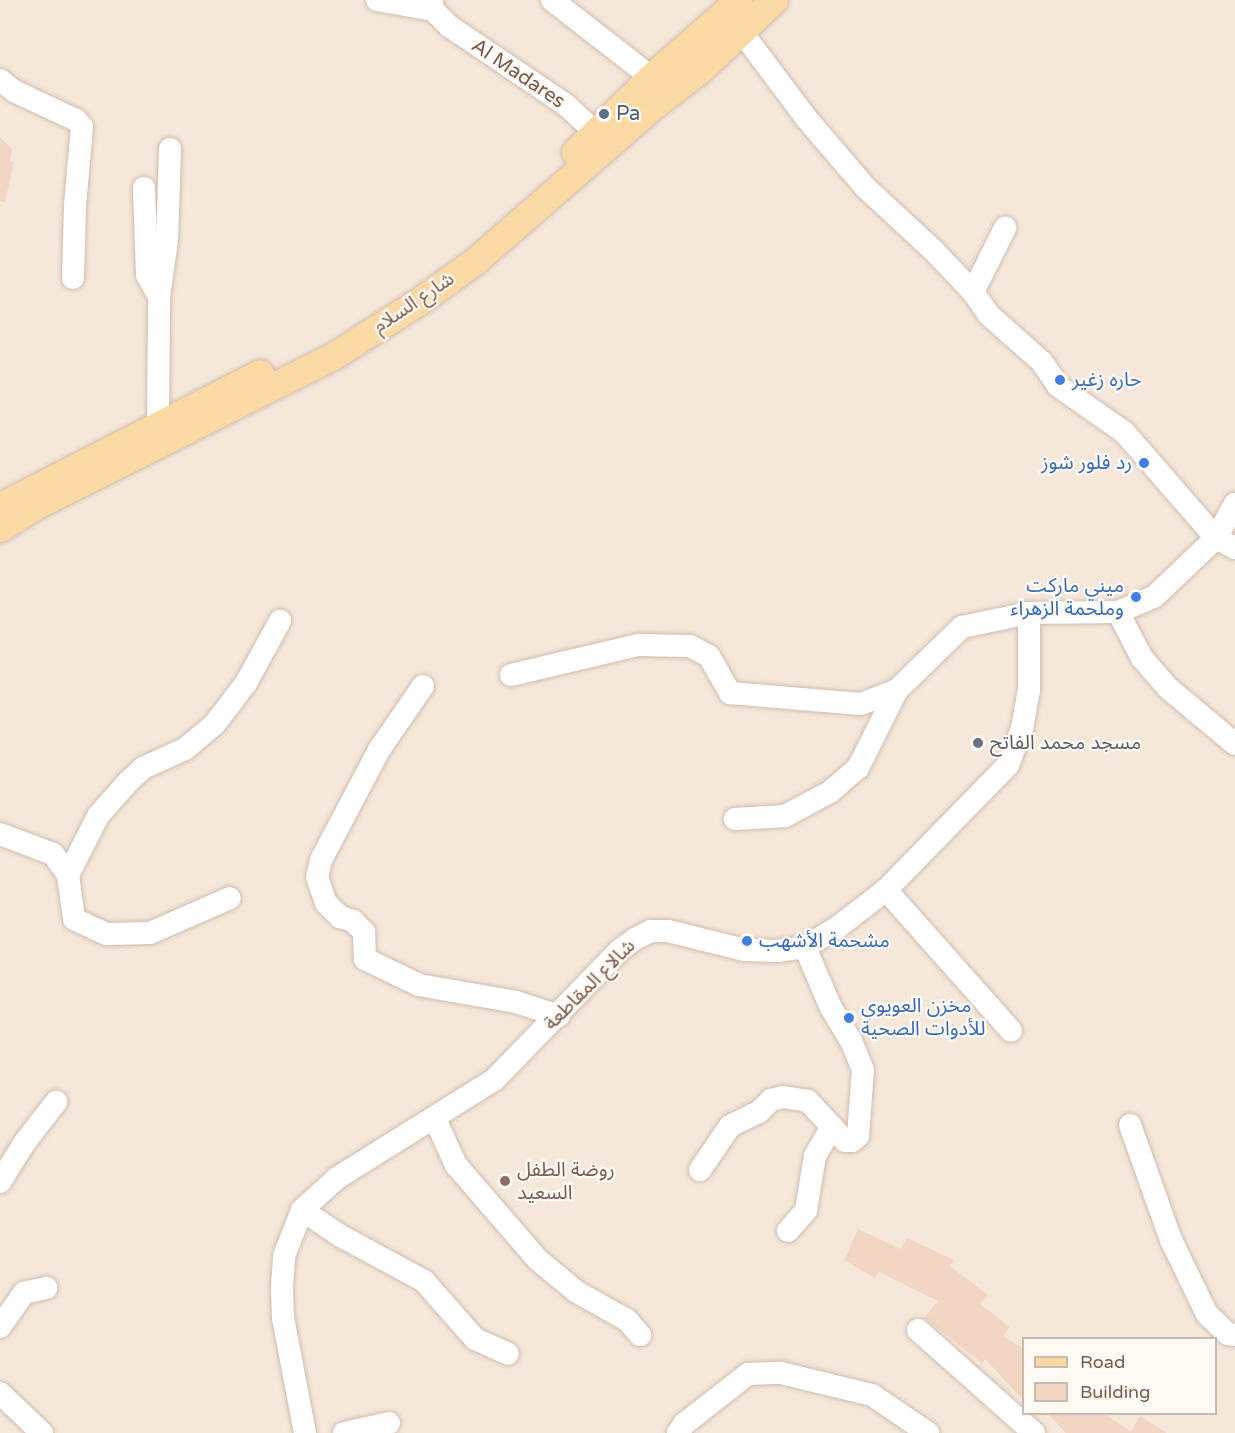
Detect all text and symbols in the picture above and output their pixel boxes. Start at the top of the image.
street label: Al Madares [467,34,569,114]
place label: Pa [616,102,640,126]
marker: Pa [597,107,611,121]
street label: شارع السلام [369,267,459,339]
place label: حاره زغير [1072,368,1142,392]
marker: حاره زغير [1053,373,1067,387]
place label: رد فلور شوز [1041,451,1132,475]
marker: رد فلور شوز [1137,456,1151,470]
place label: ميني ماركت وملحمة الزهراء [1010,574,1124,621]
marker: ميني ماركت وملحمة الزهراء [1129,590,1143,604]
place label: مسجد محمد الفاتح [990,731,1141,755]
marker: مسجد محمد الفاتح [971,736,985,750]
place label: مشحمة الأشهب [759,929,890,953]
street label: شالاع المقاطعة [539,934,641,1036]
marker: مشحمة الأشهب [740,934,754,948]
place label: مخزن العويوي للأدوات الصحية [861,994,985,1041]
marker: مخزن العويوي للأدوات الصحية [842,1011,856,1025]
place label: روضة الطفل السعيد [517,1158,615,1205]
marker: روضة الطفل السعيد [498,1174,512,1188]
legend [1022,1337,1217,1415]
text: Road [1080,1351,1125,1373]
text: Building [1080,1381,1150,1403]

